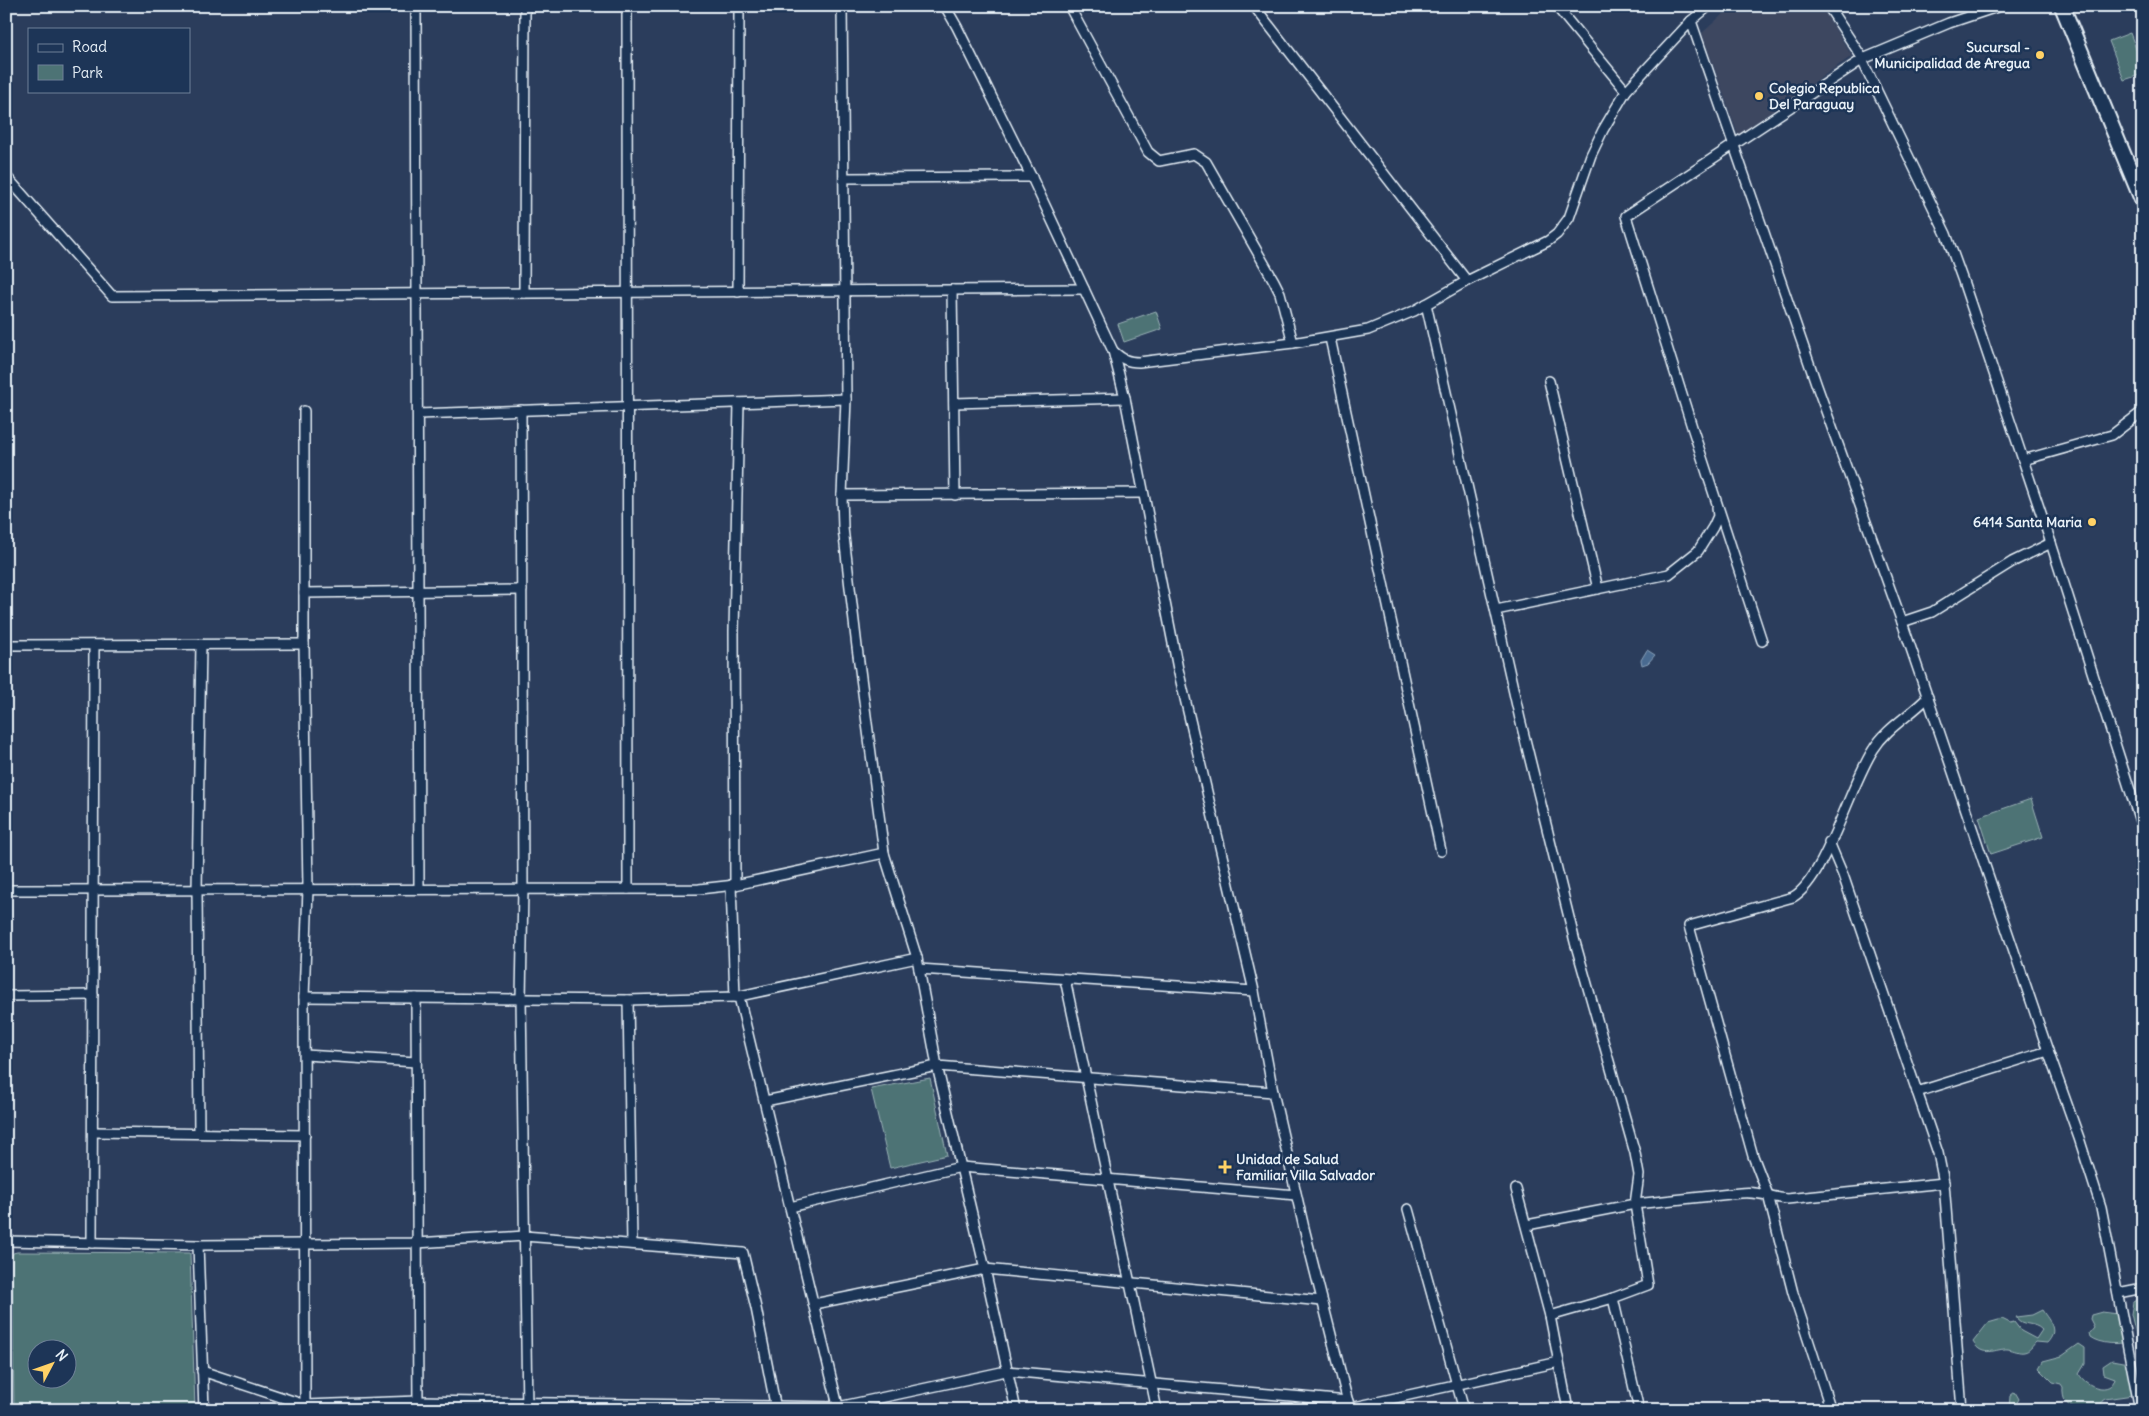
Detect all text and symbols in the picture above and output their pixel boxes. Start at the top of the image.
legend [28,28,190,92]
text: Road [72,37,107,56]
place label: Sucursal - Municipalidad de Aregua [1874,38,2030,72]
marker: Sucursal - Municipalidad de Aregua [2034,49,2046,61]
text: Park [72,63,103,82]
place label: Colegio Republica Del Paraguay [1769,79,1880,113]
marker: Colegio Republica Del Paraguay [1753,90,1765,102]
place label: 6414 Santa Maria [1973,513,2082,531]
marker: 6414 Santa Maria [2086,516,2098,528]
place label: Unidad de Salud Familiar Villa Salvador [1236,1150,1375,1184]
marker: Unidad de Salud Familiar Villa Salvador [1218,1160,1232,1174]
north arrow [28,1338,78,1388]
text: N [52,1346,72,1365]

